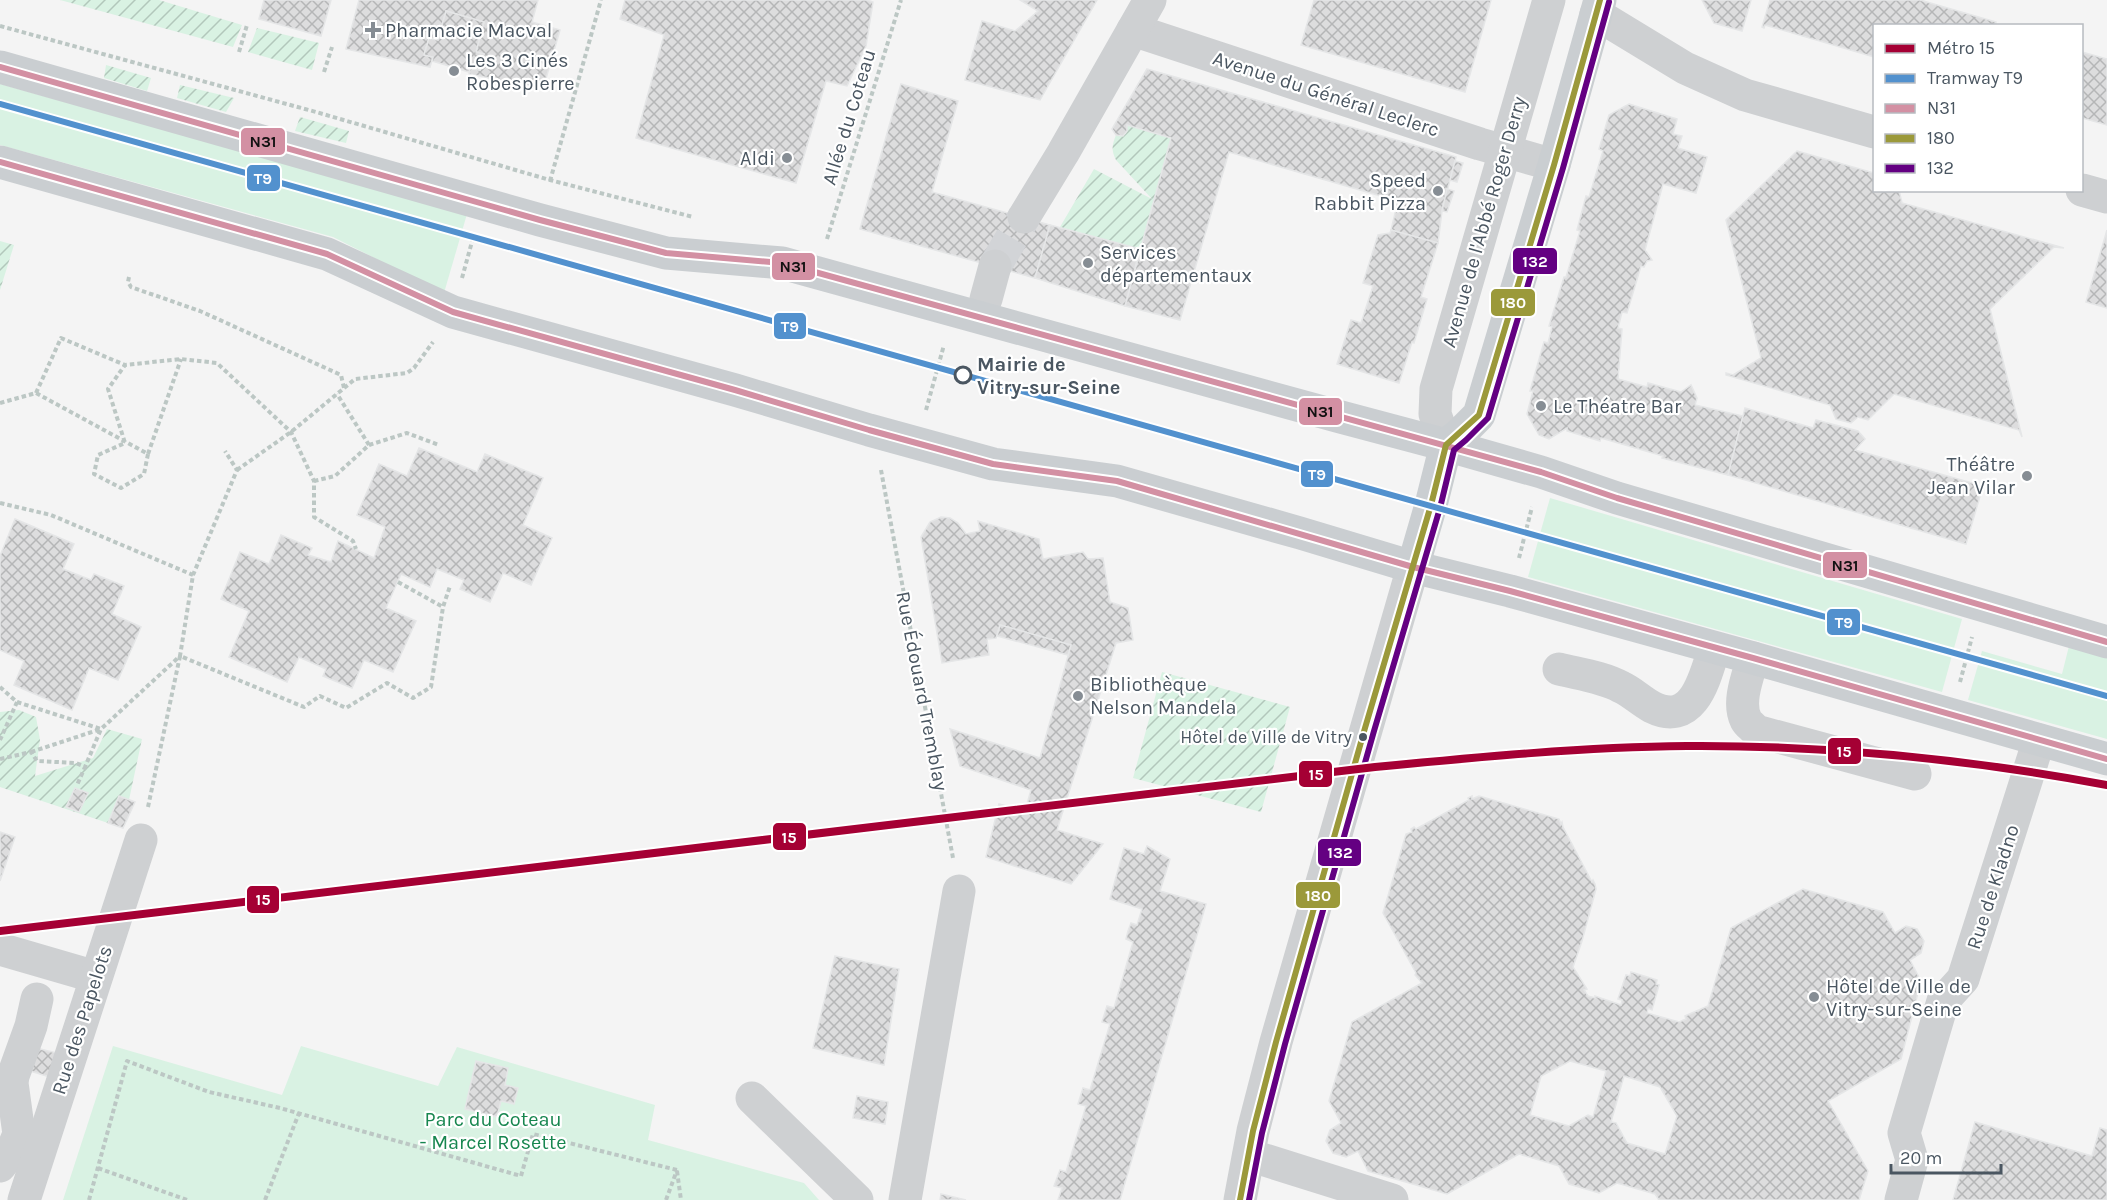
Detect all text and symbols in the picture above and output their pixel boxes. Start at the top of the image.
place label: Pharmacie Macval [385,19,552,42]
marker: Pharmacie Macval [366,23,380,37]
legend [1873,24,2083,192]
text: Métro 15 [1927,37,1995,59]
street label: Allée du Coteau [817,46,881,188]
street label: Avenue du Général Leclerc [1210,46,1442,142]
place label: Les 3 Cinés Robespierre [466,49,574,95]
marker: Les 3 Cinés Robespierre [447,64,461,78]
text: Tramway T9 [1927,67,2023,89]
street label: Avenue de l'Abbé Roger Derry [1437,94,1531,350]
text: N31 [1927,97,1956,119]
line badge: N31 [240,127,286,156]
text: 180 [1927,127,1955,149]
text: N31 [249,132,277,151]
place label: Aldi [740,147,775,170]
marker: Aldi [780,151,794,165]
text: 132 [1927,157,1954,179]
line badge: T9 [246,164,281,192]
text: T9 [254,169,272,188]
place label: Speed Rabbit Pizza [1314,169,1426,215]
marker: Speed Rabbit Pizza [1431,184,1445,198]
place label: Services départementaux [1100,241,1252,287]
line badge: 132 [1512,247,1558,275]
line badge: N31 [771,252,816,281]
text: 132 [1522,252,1548,271]
marker: Services départementaux [1081,256,1095,270]
text: N31 [779,257,807,276]
line badge: 180 [1490,288,1536,317]
text: 180 [1500,293,1526,312]
line badge: T9 [773,312,807,340]
text: T9 [781,317,799,336]
place label: Mairie de Vitry-sur-Seine [977,353,1120,399]
marker: Mairie de Vitry-sur-Seine [954,366,972,384]
place label: Le Théatre Bar [1553,395,1682,418]
line badge: N31 [1298,397,1343,426]
marker: Le Théatre Bar [1534,399,1548,413]
text: N31 [1306,402,1334,421]
place label: Théâtre Jean Vilar [1928,453,2016,499]
line badge: T9 [1300,460,1334,488]
text: T9 [1308,465,1326,484]
marker: Théâtre Jean Vilar [2020,469,2034,483]
line badge: N31 [1822,551,1868,579]
text: N31 [1831,556,1859,575]
street label: Rue Édouard Tremblay [891,589,954,793]
line badge: T9 [1826,608,1861,636]
text: T9 [1835,613,1853,632]
place label: Bibliothèque Nelson Mandela [1090,673,1237,719]
marker: Bibliothèque Nelson Mandela [1071,689,1085,703]
place label: Hôtel de Ville de Vitry [1180,726,1353,748]
marker: Hôtel de Ville de Vitry [1357,731,1369,743]
line badge: 15 [1827,737,1862,765]
text: 15 [1836,742,1852,761]
line badge: 15 [1298,760,1333,788]
text: 15 [1308,765,1324,784]
line badge: 15 [772,822,807,851]
street label: Rue de Kladno [1962,822,2024,952]
text: 15 [781,828,797,847]
line badge: 132 [1317,838,1362,867]
text: 132 [1327,843,1353,862]
line badge: 180 [1295,881,1341,909]
line badge: 15 [246,885,280,914]
text: 180 [1305,886,1331,905]
text: 15 [255,890,271,909]
street label: Rue des Papelots [47,943,117,1097]
place label: Hôtel de Ville de Vitry-sur-Seine [1826,975,1971,1021]
marker: Hôtel de Ville de Vitry-sur-Seine [1807,990,1821,1004]
park label: Parc du Coteau - Marcel Rosette [419,1108,567,1154]
scale bar [1891,1137,2000,1175]
text: 20 m [1900,1147,1942,1169]

